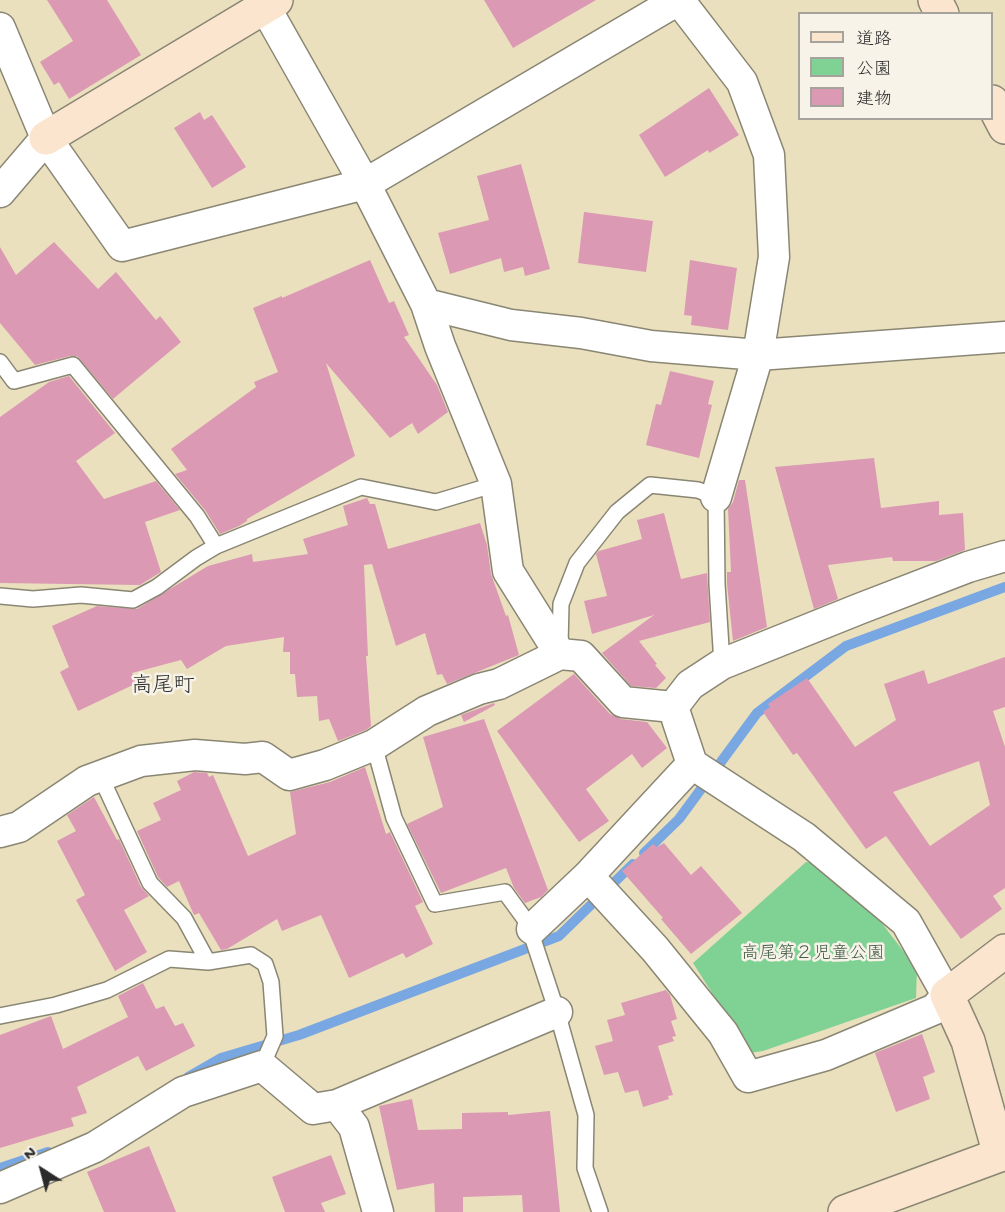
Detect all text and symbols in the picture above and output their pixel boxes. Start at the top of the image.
legend [798,12,993,120]
text: 道路 [856,30,892,51]
text: 公園 [856,60,892,81]
text: 建物 [856,90,892,111]
district label: 高尾町 [132,675,194,701]
park label: 高尾第２児童公園 [741,944,885,966]
north arrow [12,1140,72,1200]
text: N [21,1144,41,1166]

